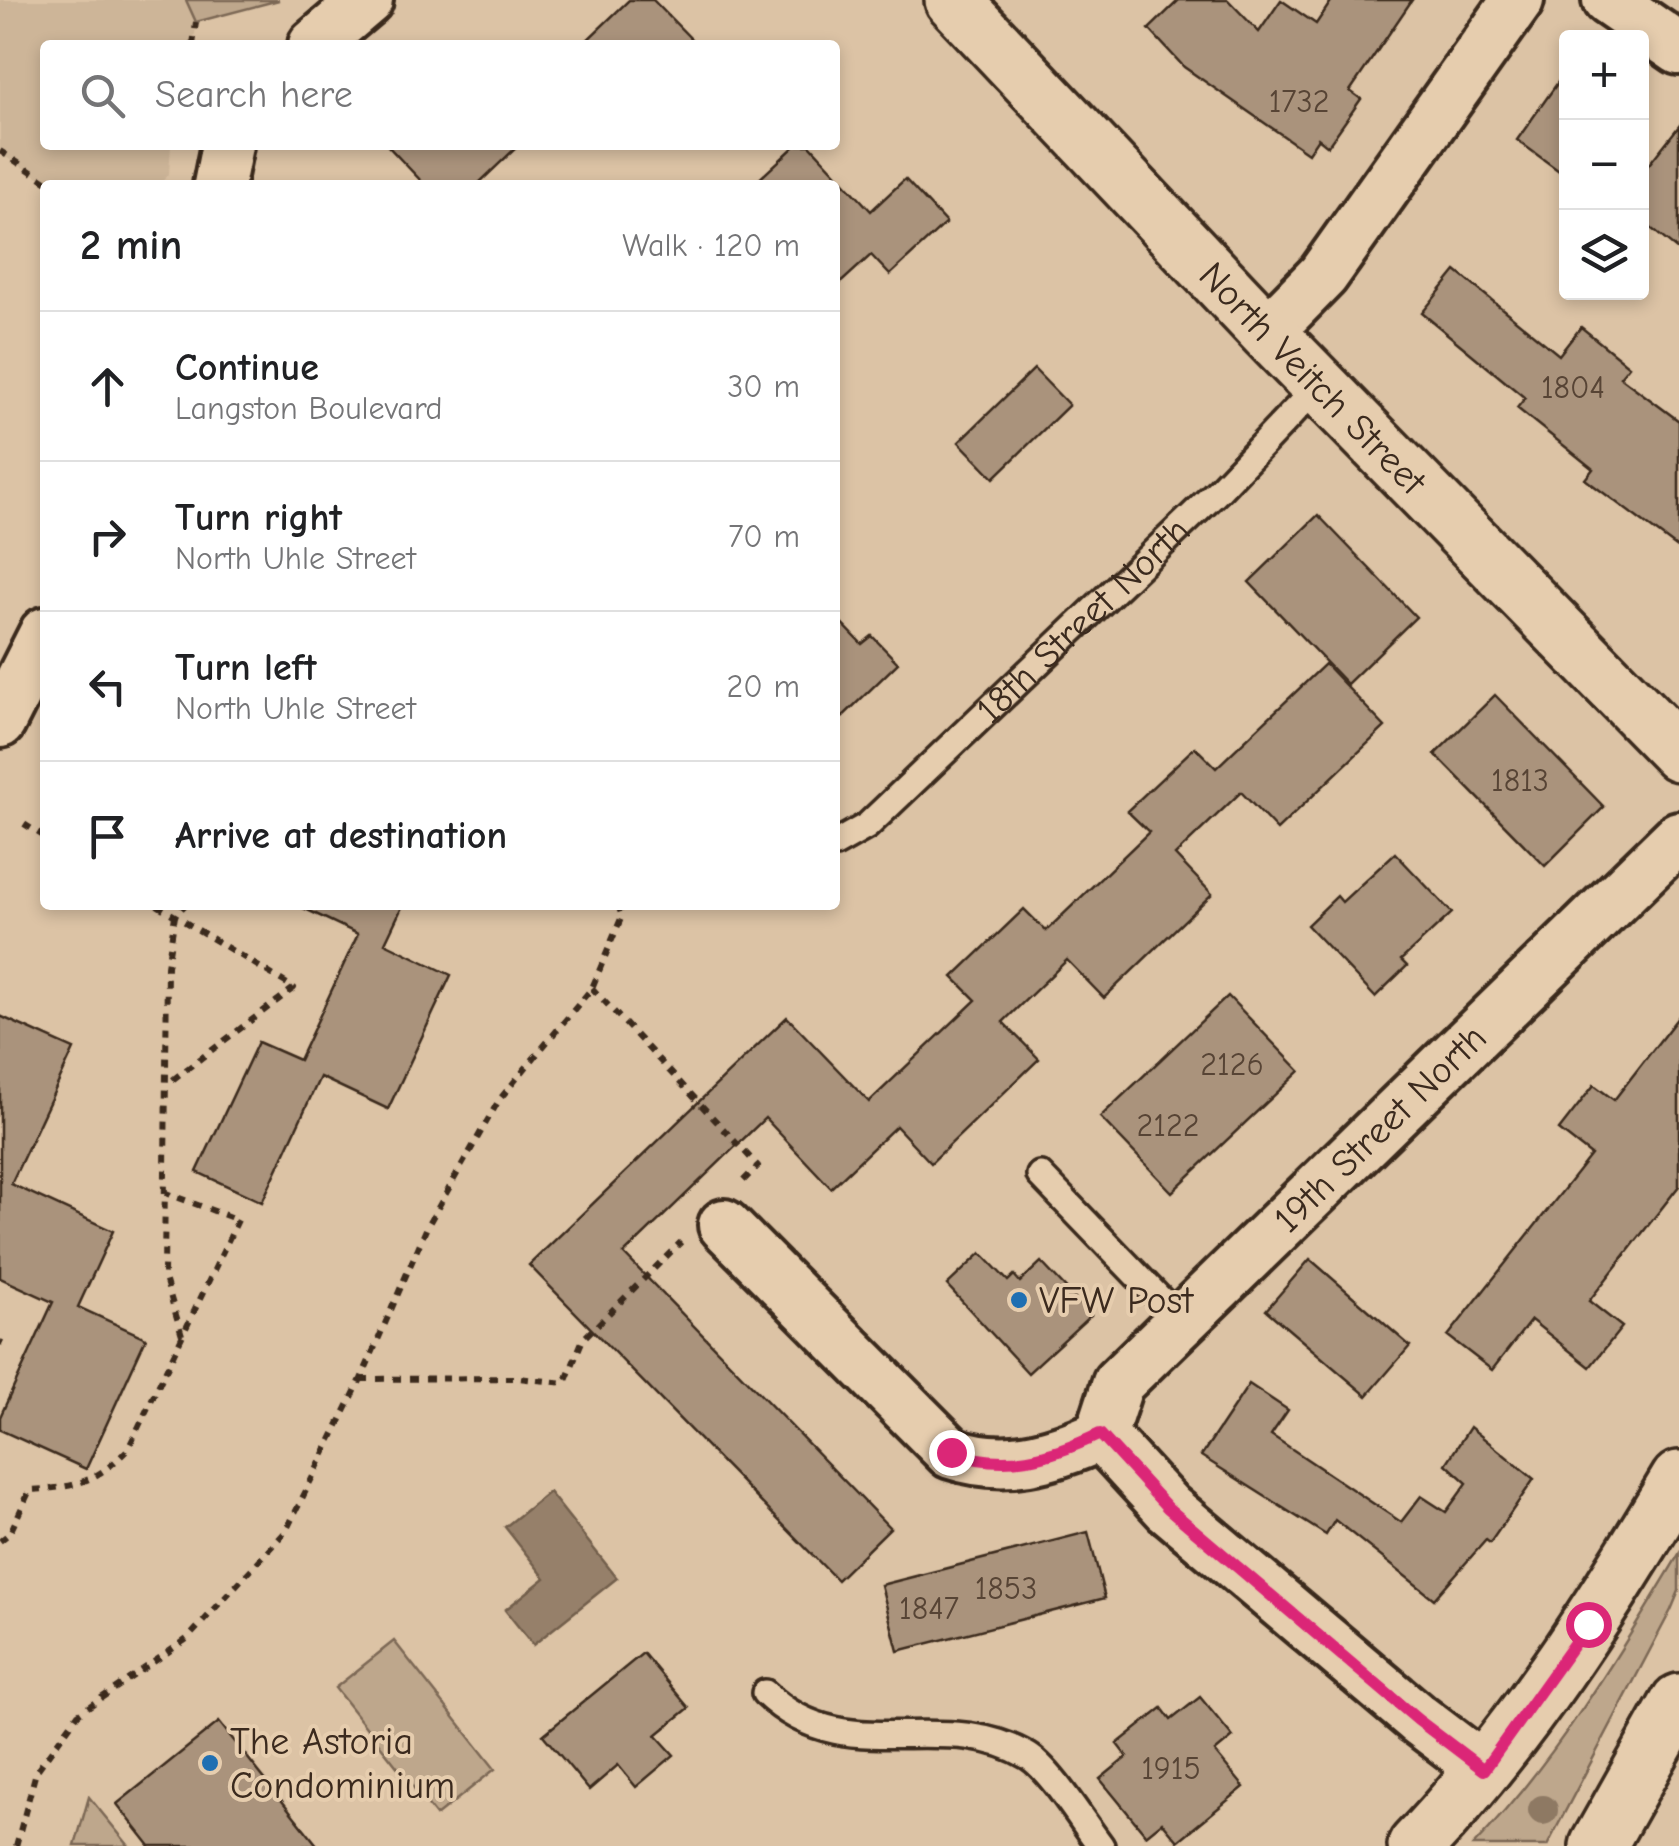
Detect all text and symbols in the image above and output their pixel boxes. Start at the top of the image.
map controls [1559,30,1649,300]
button: + [1559,30,1649,120]
search box [40,40,840,150]
icon: search [75,68,130,123]
text: Search here [155,73,353,117]
house number: 1732 [1269,83,1329,120]
button: − [1559,120,1649,210]
button: layers [1559,210,1649,300]
text: 2 min [80,221,182,270]
text: Walk · 120 m [622,227,800,264]
street label: North Veitch Street [1190,254,1435,505]
text: Continue [175,346,319,390]
icon: ahead [80,359,135,414]
text: 30 m [727,368,800,405]
house number: 1804 [1541,369,1605,406]
text: Langston Boulevard [175,390,443,427]
text: Turn right [175,496,342,540]
icon: right [80,509,135,564]
street label: 18th Street North [968,509,1199,733]
text: 70 m [728,518,800,555]
text: North Uhle Street [175,540,416,577]
text: Turn left [175,646,316,690]
icon: left [80,659,135,714]
text: 20 m [727,668,800,705]
text: North Uhle Street [175,690,416,727]
house number: 1813 [1491,762,1549,799]
icon: arrive [80,809,135,864]
text: Arrive at destination [175,814,507,858]
street label: 19th Street North [1265,1016,1496,1242]
house number: 2126 [1200,1046,1264,1083]
house number: 2122 [1137,1107,1199,1144]
place label: VFW Post [1039,1279,1194,1323]
marker: VFW Post [1008,1289,1030,1311]
route end [929,1430,975,1476]
house number: 1853 [975,1570,1037,1607]
house number: 1847 [899,1590,959,1627]
route start [1566,1602,1612,1648]
place label: The Astoria Condominium [230,1720,455,1808]
house number: 1915 [1141,1750,1201,1787]
marker: The Astoria Condominium [199,1752,221,1774]

